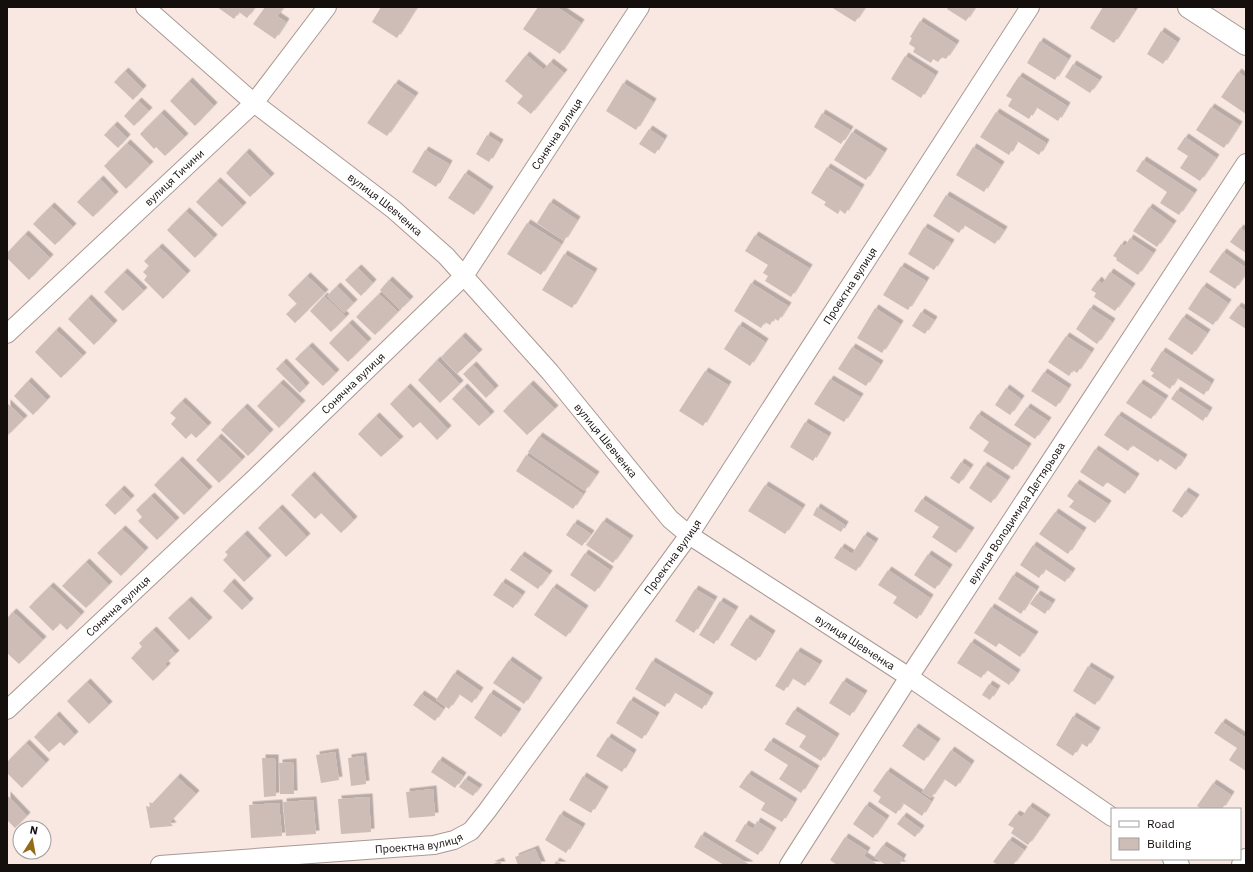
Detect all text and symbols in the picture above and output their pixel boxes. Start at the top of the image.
street label: Сонячна вулиця [528,95,585,172]
street label: вулиця Тичини [141,146,207,209]
street label: вулиця Шевченка [345,170,425,239]
street label: Проектна вулиця [820,244,880,327]
street label: Сонячна вулиця [318,349,388,417]
street label: вулиця Шевченка [571,400,640,481]
street label: вулиця Володимира Дегтярьова [965,439,1068,587]
street label: Проектна вулиця [641,517,704,597]
street label: Сонячна вулиця [83,573,153,640]
street label: вулиця Шевченка [813,611,898,673]
legend [1111,808,1241,860]
text: Road [1147,816,1175,831]
north arrow [12,820,52,860]
text: N [29,823,39,838]
street label: Проектна вулиця [374,830,465,856]
text: Building [1147,836,1192,851]

